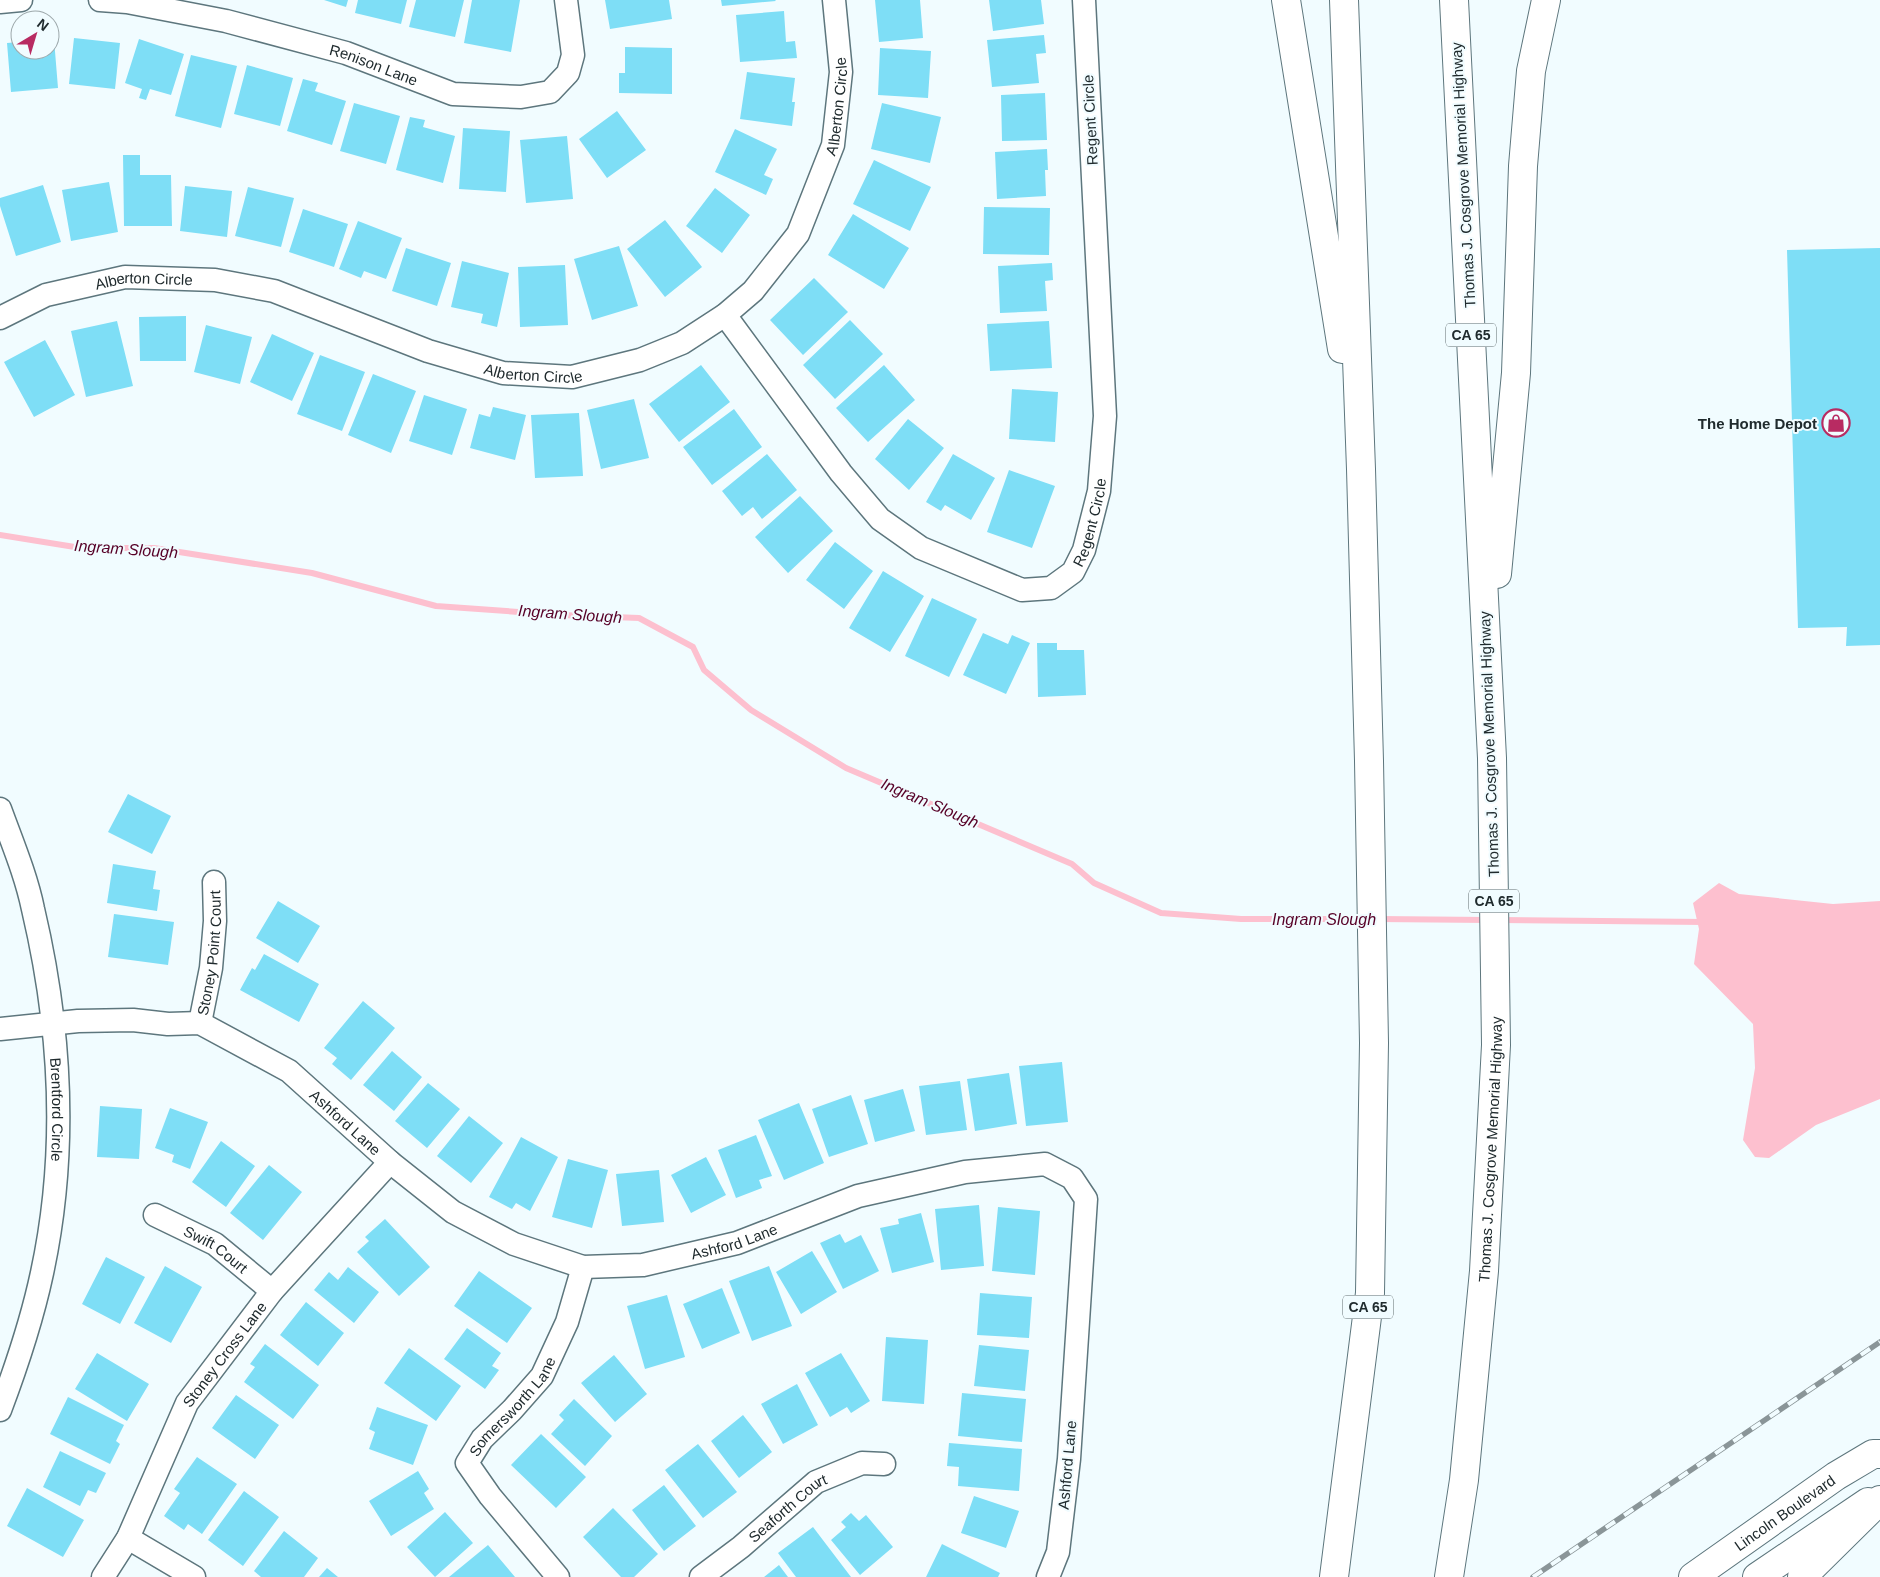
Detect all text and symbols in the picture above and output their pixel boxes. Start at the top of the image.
north arrow [10,10,60,60]
text: N [34,15,52,34]
street label: Renison Lane [328,41,420,88]
street label: Thomas J. Cosgrove Memorial Highway [1448,41,1478,308]
street label: Alberton Circle [821,56,850,158]
street label: Regent Circle [1079,74,1101,166]
street label: Alberton Circle [93,268,193,292]
road number: CA 65 [1446,324,1496,346]
street label: Alberton Circle [482,359,584,386]
shop icon: The Home Depot [1821,408,1851,438]
place label: The Home Depot [1698,415,1817,432]
street label: Regent Circle [1069,478,1108,569]
water label: Ingram Slough [74,537,179,561]
water label: Ingram Slough [518,602,623,626]
street label: Thomas J. Cosgrove Memorial Highway [1476,610,1502,877]
water label: Ingram Slough [879,775,981,831]
street label: Stoney Point Court [193,889,224,1017]
road number: CA 65 [1469,889,1519,912]
water label: Ingram Slough [1272,911,1376,928]
street label: Thomas J. Cosgrove Memorial Highway [1474,1016,1505,1283]
street label: Brentford Circle [48,1057,67,1162]
street label: Ashford Lane [307,1086,384,1158]
street label: Ashford Lane [689,1220,779,1262]
street label: Swift Court [181,1222,252,1277]
road number: CA 65 [1343,1295,1393,1318]
street label: Stoney Cross Lane [179,1298,269,1410]
street label: Somersworth Lane [465,1354,558,1459]
street label: Ashford Lane [1055,1420,1079,1510]
street label: Seaforth Court [745,1470,830,1545]
street label: Lincoln Boulevard [1731,1471,1838,1554]

